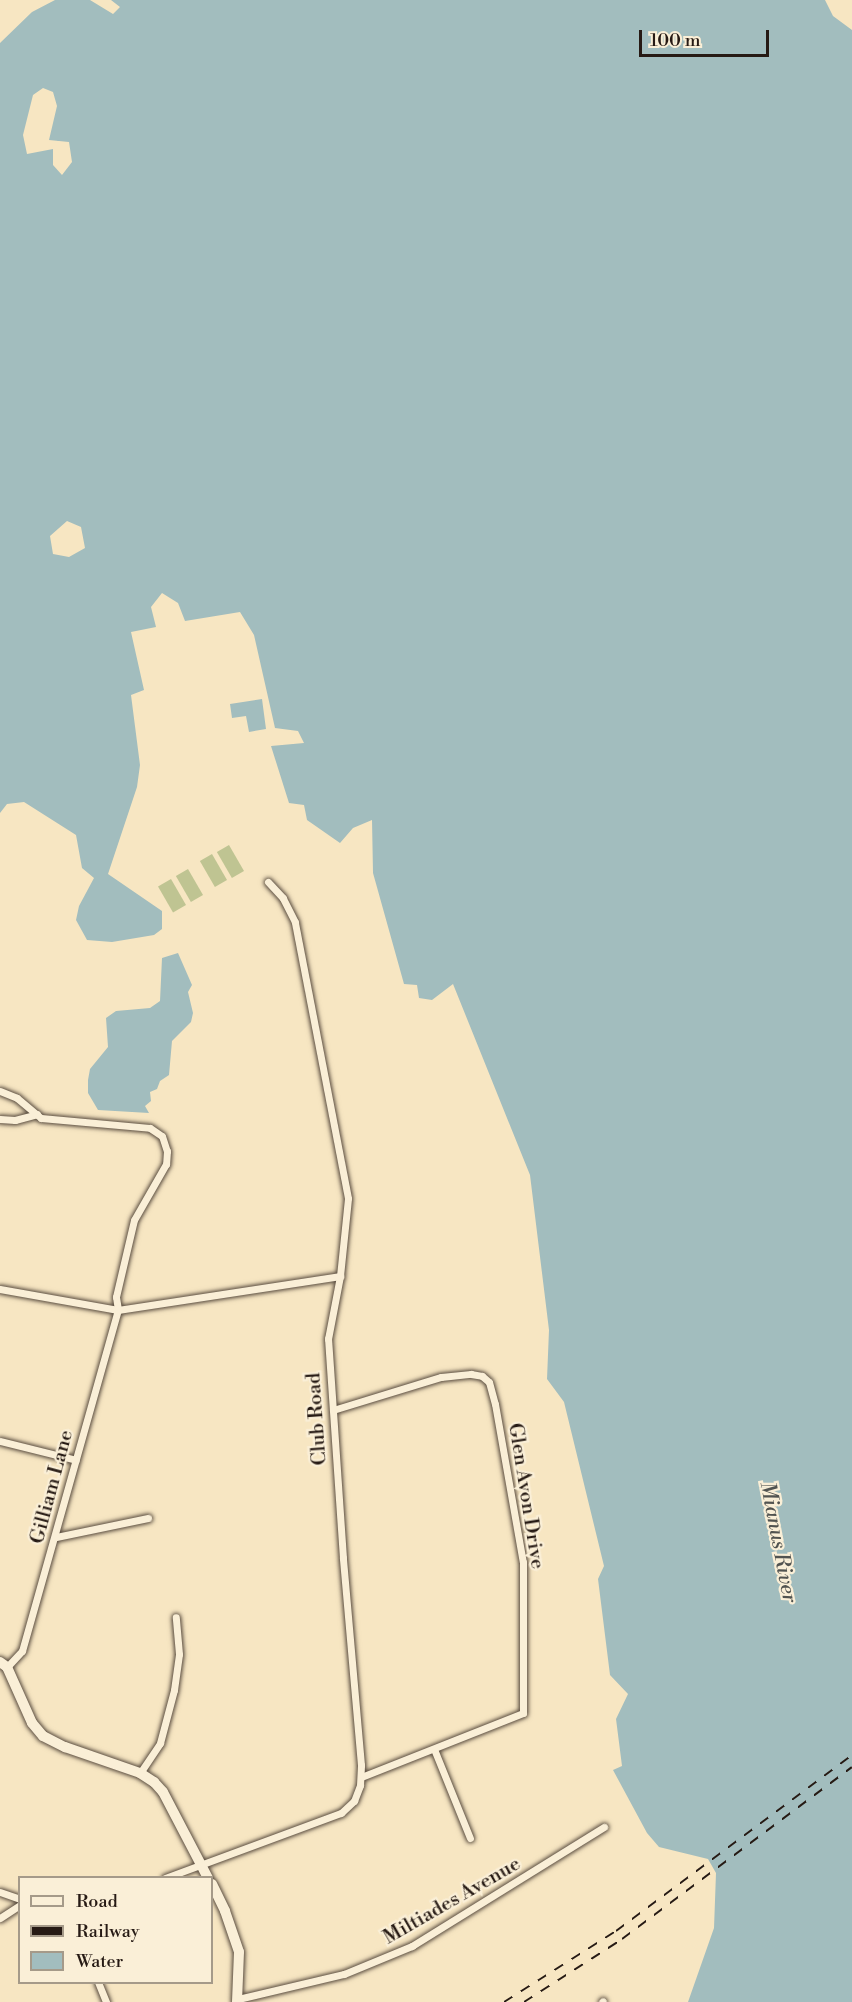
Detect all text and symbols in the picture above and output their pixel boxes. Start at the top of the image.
scale bar [642,18,772,56]
text: 100 m [650,29,701,52]
street label: Club Road [302,1372,332,1466]
street label: Glen Avon Drive [503,1421,549,1571]
street label: Gilliam Lane [25,1427,79,1547]
water label: Mianus River [754,1479,802,1605]
street label: Miltiades Avenue [379,1852,525,1950]
legend [18,1876,213,1984]
text: Road [76,1890,118,1913]
text: Railway [76,1920,139,1943]
text: Water [76,1950,123,1973]

